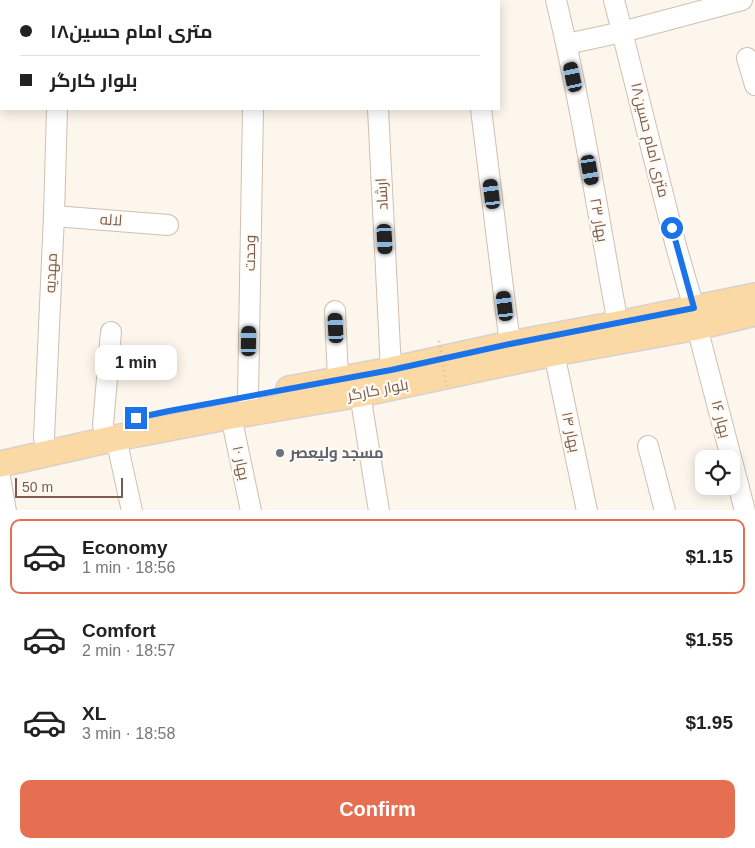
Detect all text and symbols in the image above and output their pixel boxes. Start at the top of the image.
text: ۱۸متری امام حسین [50,21,212,42]
car [562,61,583,93]
text: بلوار کارگر [50,70,138,91]
street label: ۱۸متری امام حسین [626,81,673,200]
car [580,154,599,186]
street label: ارشاد [372,178,392,210]
car [482,178,501,210]
street label: بهار ۲۳ [585,197,612,244]
street label: لاله [99,210,123,229]
route start [661,217,683,239]
car [376,224,393,254]
street label: وحدت [241,235,259,271]
street label: مهدیه [41,252,62,294]
car [495,290,514,322]
car [327,313,344,343]
car [241,326,256,356]
callout: 1 min [95,346,177,380]
text: 1 min [115,354,157,371]
street label: بلوار کارگر [345,375,410,405]
street label: بهار ۱۶ [706,398,735,440]
route end [125,407,147,429]
street label: بهار ۱۴ [557,410,584,454]
street label: بهار ۱۰ [228,444,253,482]
place label: مسجد ولیعصر [289,444,384,462]
marker: مسجد ولیعصر [274,447,286,459]
map controls [695,450,740,495]
button: locate [695,450,740,495]
scale bar [15,476,122,499]
text: 50 m [22,479,53,495]
icon: car [22,534,67,579]
text: Economy [82,537,168,558]
text: $1.15 [685,546,733,567]
text: 1 min · 18:56 [82,559,175,576]
icon: car [22,617,67,662]
text: Comfort [82,620,156,641]
text: $1.55 [685,629,733,650]
text: 2 min · 18:57 [82,642,175,659]
icon: car [22,700,67,745]
text: XL [82,703,106,724]
text: $1.95 [685,712,733,733]
text: 3 min · 18:58 [82,725,175,742]
button: Confirm [20,780,735,838]

